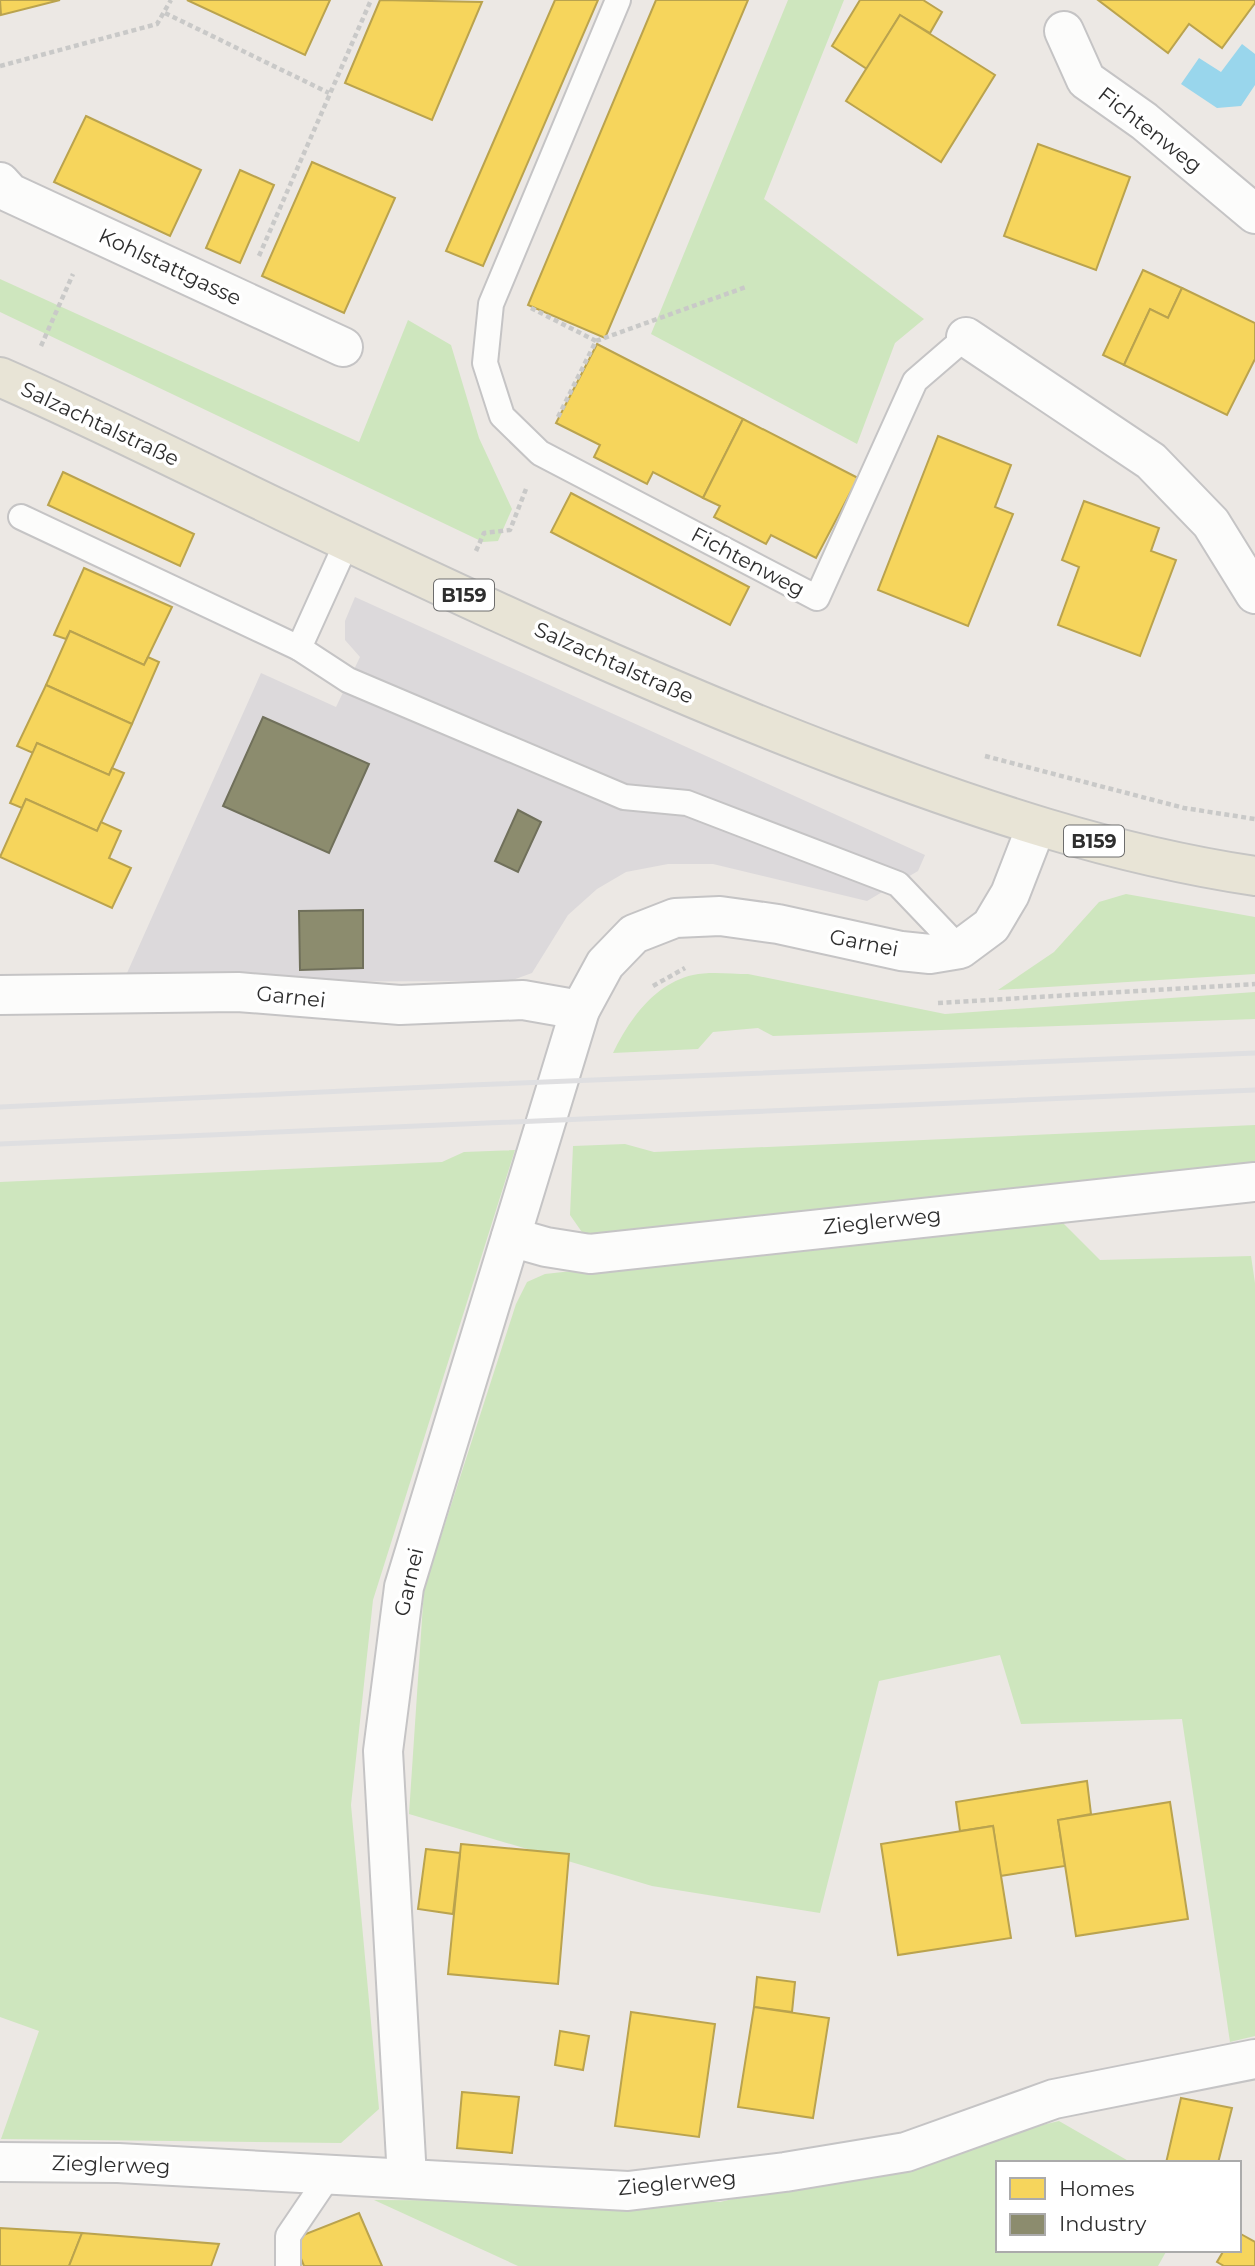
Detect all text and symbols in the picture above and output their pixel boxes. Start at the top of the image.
street label: Fichtenweg [1093,81,1207,178]
street label: Kohlstattgasse [95,223,246,311]
street label: Salzachtalstraße [17,376,183,471]
street label: Fichtenweg [687,521,809,602]
road number: B159 [434,580,494,610]
street label: Salzachtalstraße [531,616,698,709]
road number: B159 [1064,826,1124,856]
street label: Garnei [828,924,901,961]
street label: Garnei [255,980,327,1013]
street label: Zieglerweg [822,1202,942,1239]
street label: Garnei [389,1545,429,1619]
street label: Zieglerweg [51,2150,171,2179]
legend [996,2161,1241,2252]
street label: Zieglerweg [617,2165,737,2200]
text: Homes [1059,2176,1134,2201]
text: Industry [1059,2211,1147,2236]

